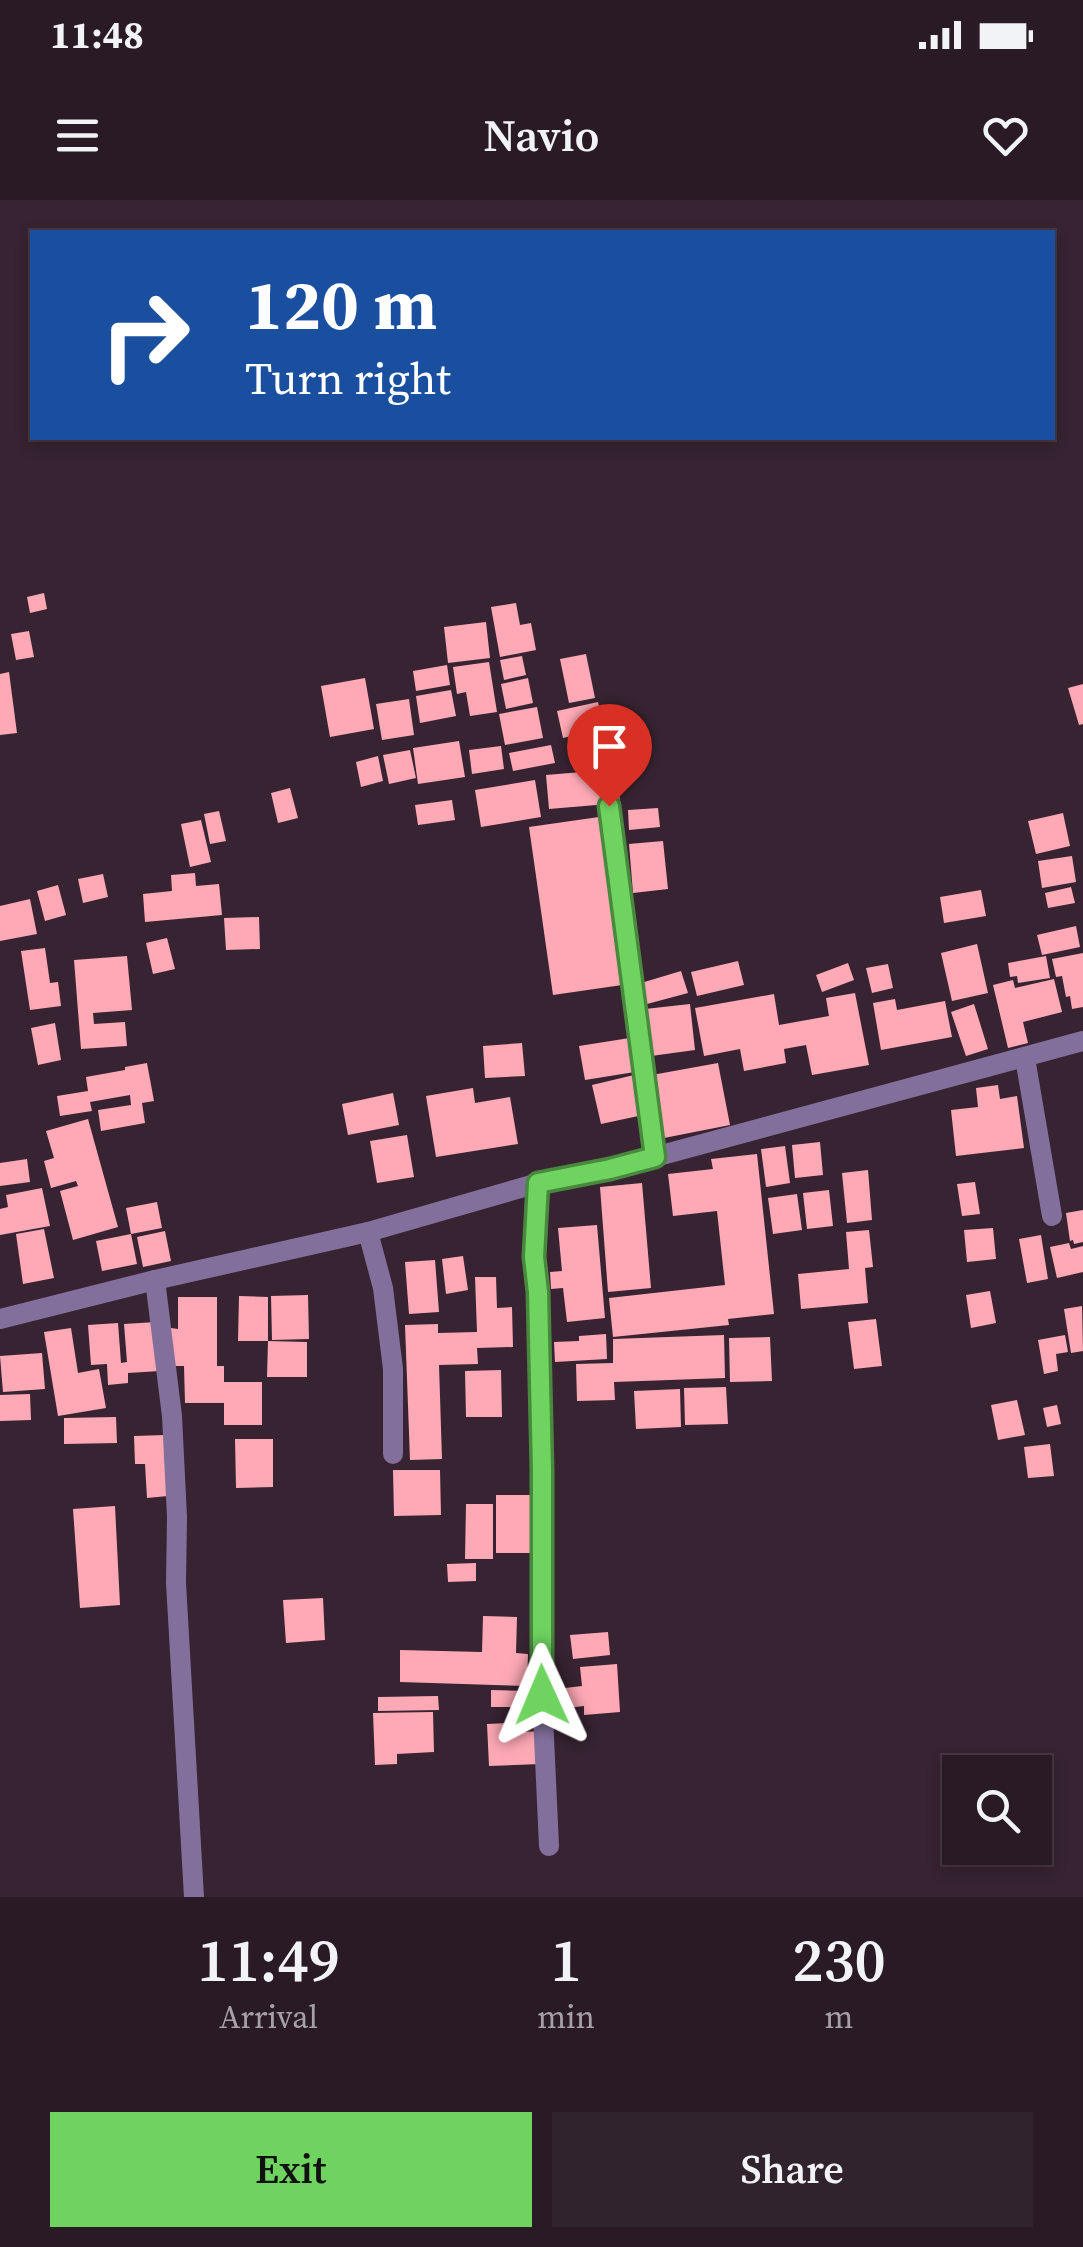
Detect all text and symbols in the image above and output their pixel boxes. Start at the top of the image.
text: 11:48 [50,9,144,61]
text: Navio [483,104,600,166]
icon: menu [50,108,105,163]
icon: heart [978,108,1033,163]
text: 120 m [245,256,437,352]
icon: right [80,270,210,400]
text: Turn right [245,347,451,409]
pin [567,704,652,807]
icon: arrive [582,719,637,774]
position arrow [490,1643,594,1747]
map controls [942,1755,1052,1865]
button: search [942,1755,1052,1865]
text: 11:49 [197,1919,340,2001]
text: 1 [551,1919,582,2001]
text: 230 [792,1919,886,2001]
text: Arrival [219,1995,318,2039]
text: min [537,1995,595,2039]
text: m [825,1995,853,2039]
button: Exit [50,2112,532,2227]
button: Share [552,2112,1033,2227]

